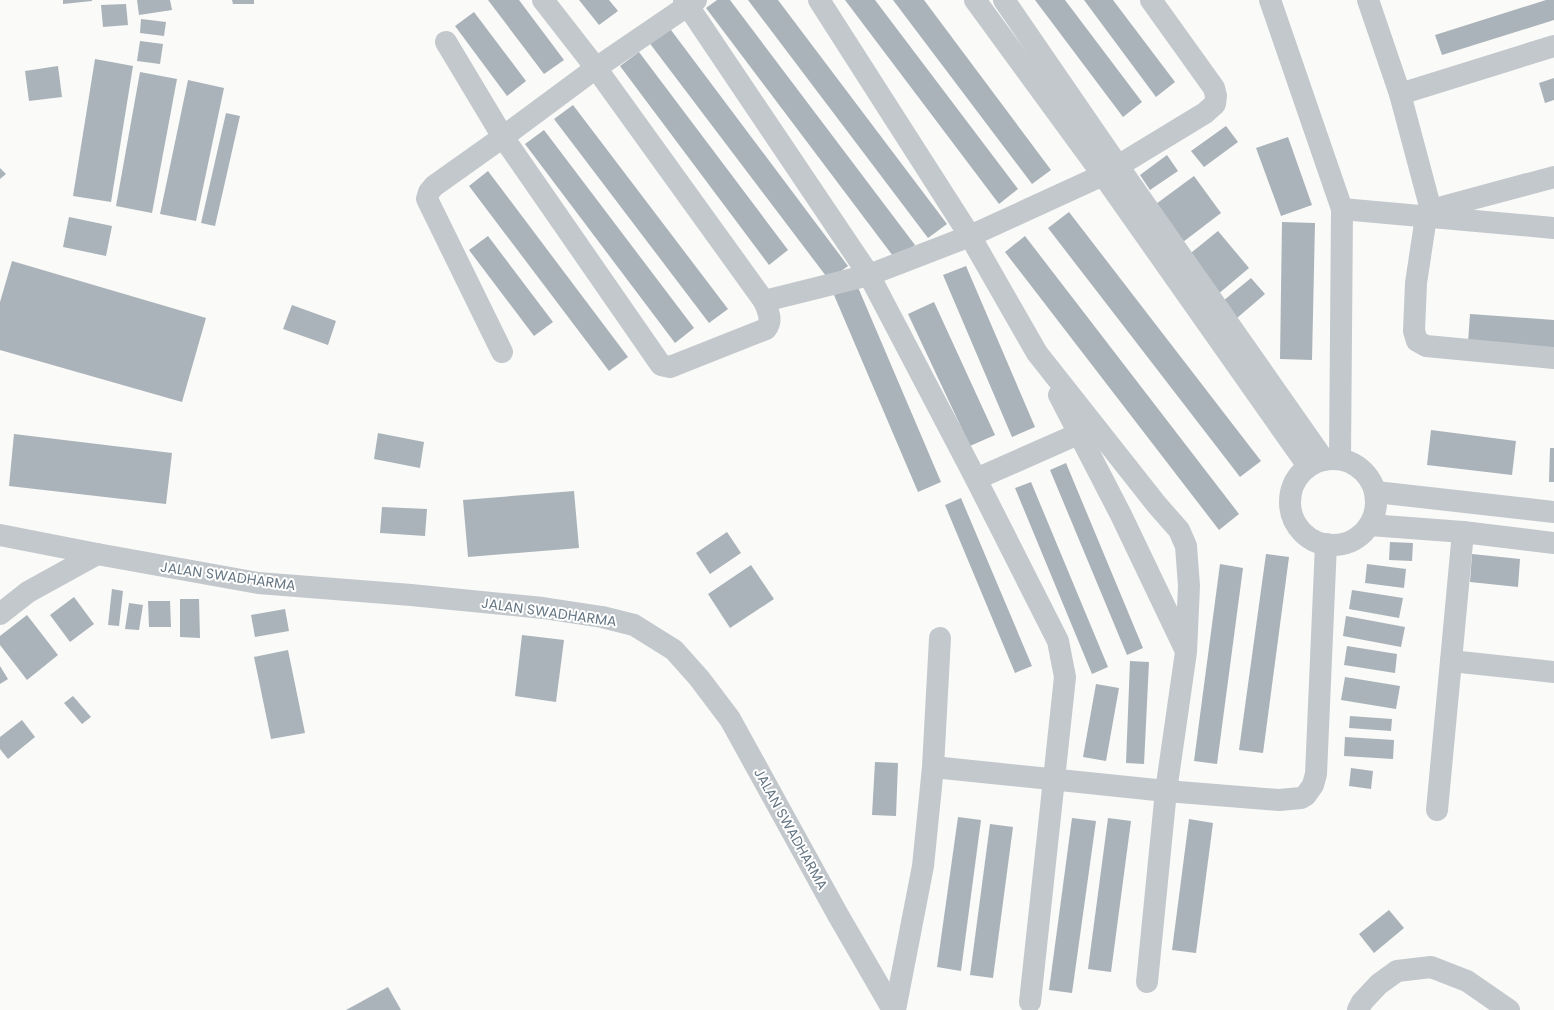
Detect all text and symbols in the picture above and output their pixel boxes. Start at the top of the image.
street label: JALAN SWADHARMA [159,557,297,595]
street label: JALAN SWADHARMA [480,593,618,631]
street label: JALAN SWADHARMA [749,765,833,893]

